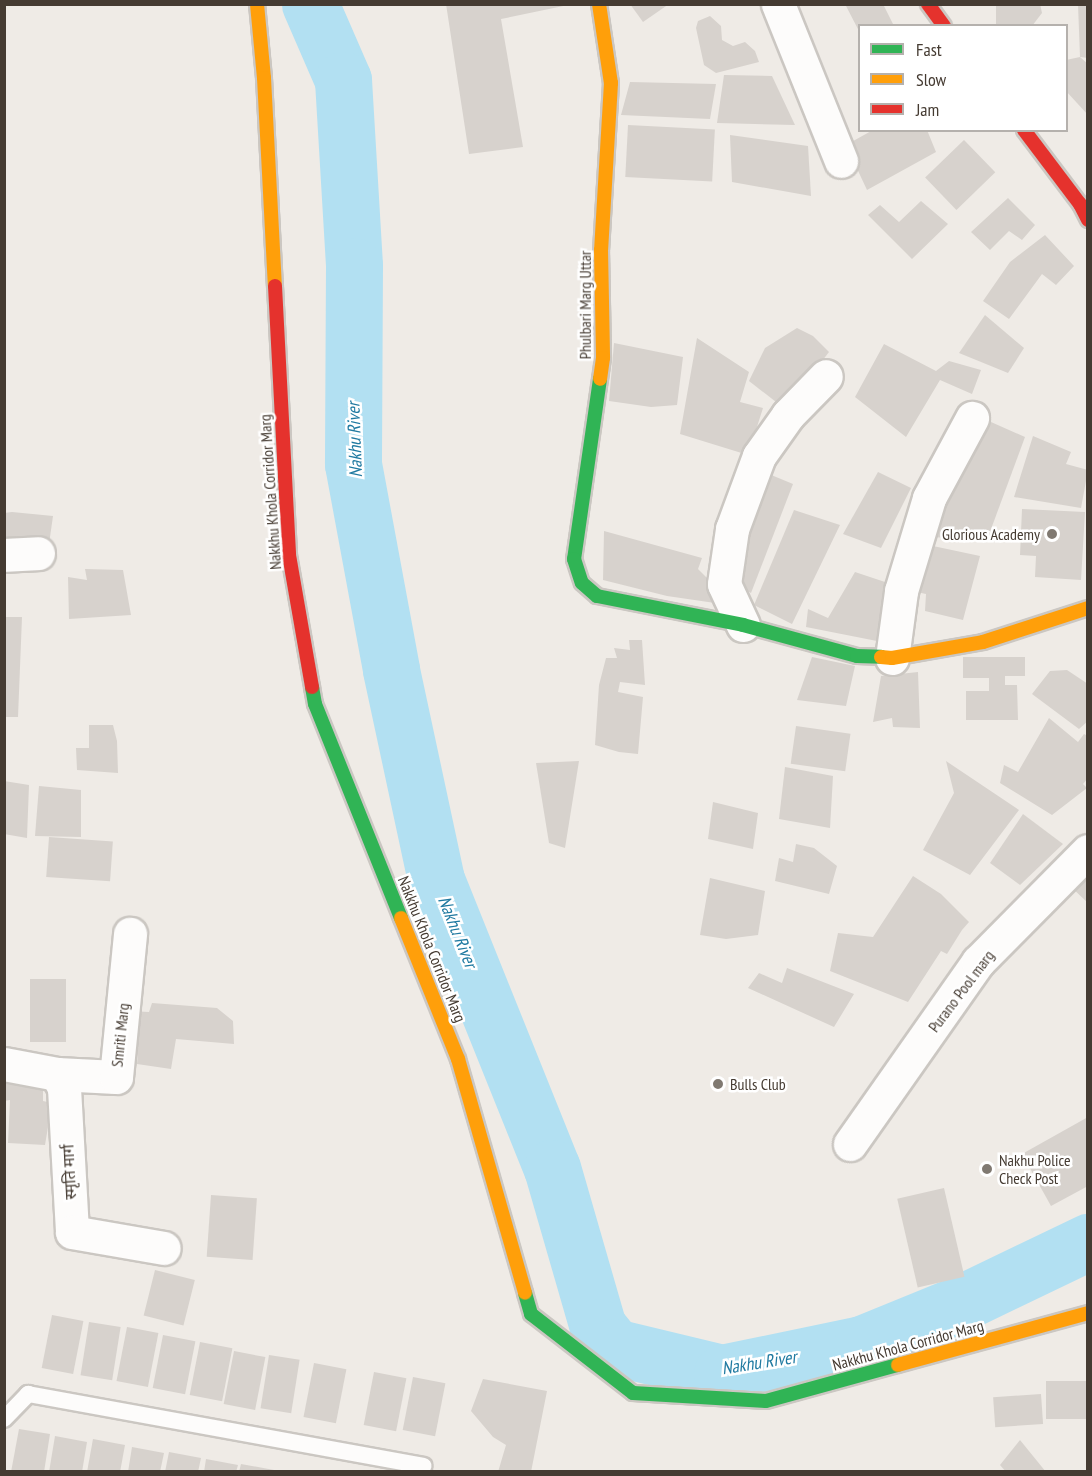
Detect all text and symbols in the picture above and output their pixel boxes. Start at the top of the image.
legend [858,24,1068,132]
text: Fast [916,38,942,61]
text: Slow [916,68,946,91]
text: Jam [916,98,939,121]
street label: Phulbari Marg Uttar [575,251,595,359]
water label: Nakhu River [343,402,367,478]
street label: Nakkhu Khola Corridor Marg [255,414,285,570]
place label: Glorious Academy [942,524,1040,544]
marker: Glorious Academy [1045,527,1059,541]
street label: Nakkhu Khola Corridor Marg [394,873,470,1025]
water label: Nakhu River [433,893,481,971]
street label: Purano Pool marg [924,946,998,1036]
street label: Smriti Marg [107,1002,133,1068]
place label: Bulls Club [730,1074,786,1094]
marker: Bulls Club [711,1077,725,1091]
street label: स्मृति मार्ग [58,1144,80,1200]
place label: Nakhu Police Check Post [999,1150,1070,1188]
marker: Nakhu Police Check Post [980,1162,994,1176]
street label: Nakkhu Khola Corridor Marg [830,1316,986,1374]
water label: Nakhu River [720,1346,798,1380]

